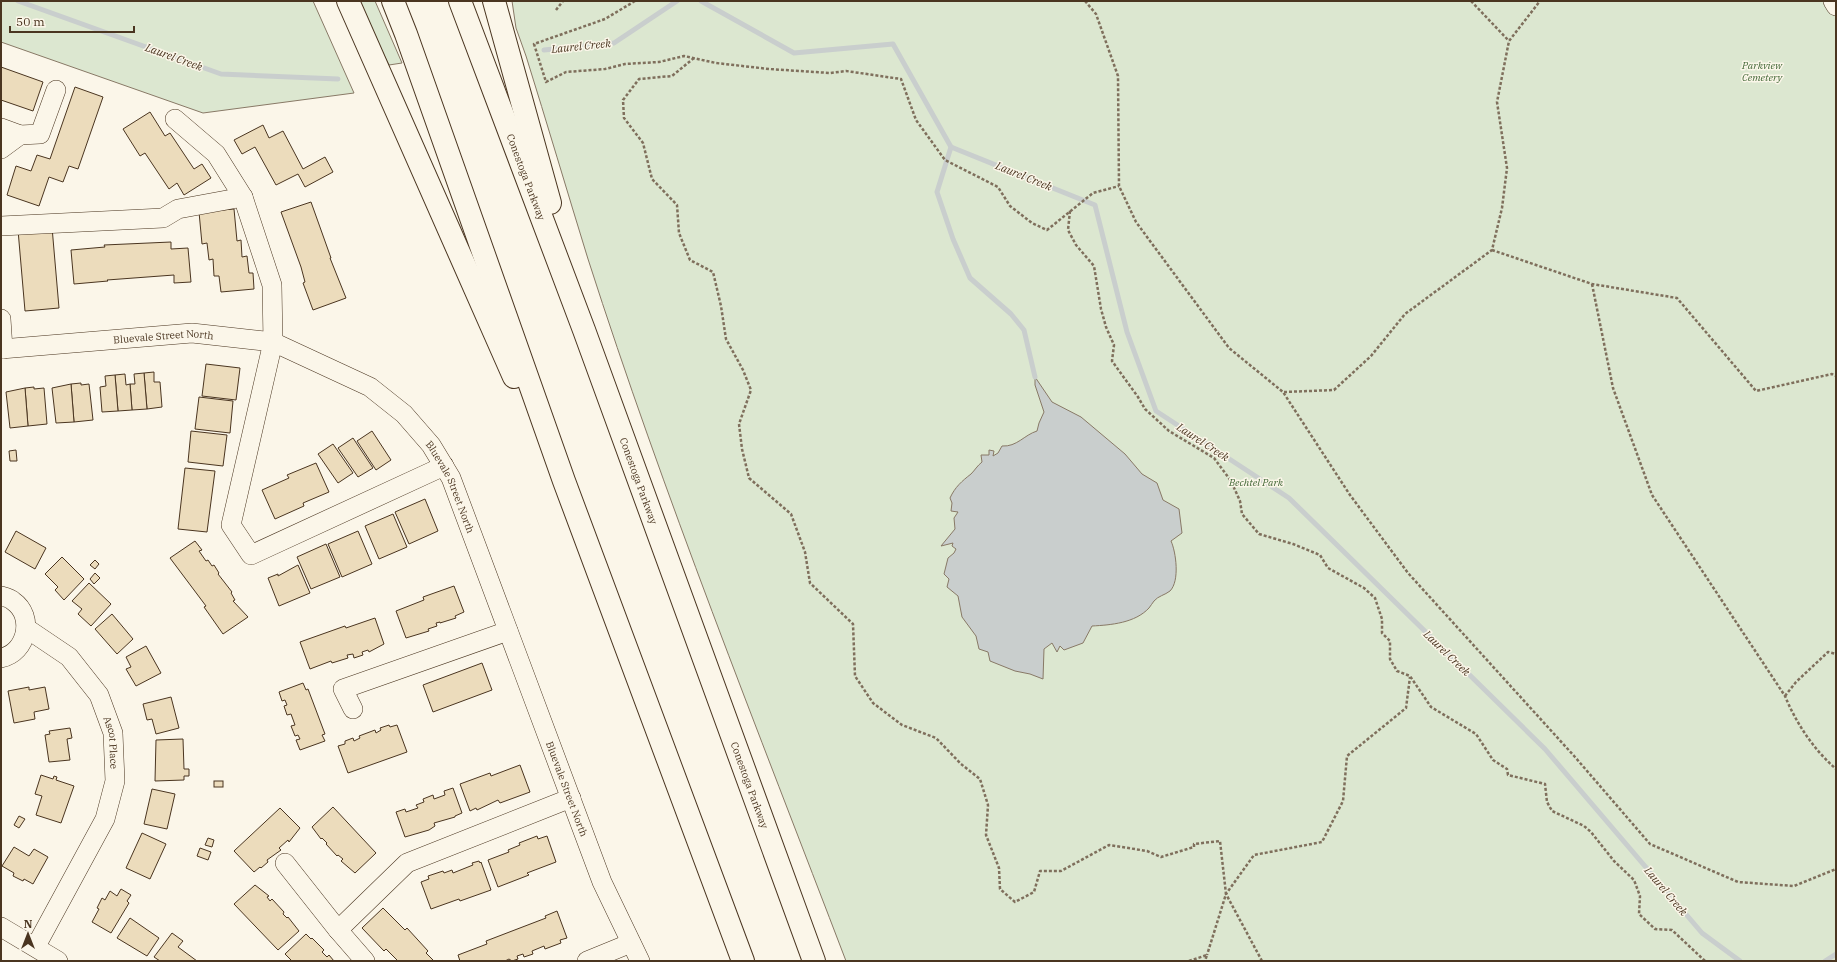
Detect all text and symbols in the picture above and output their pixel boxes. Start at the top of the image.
scale bar [10,8,134,34]
text: 50 m [16,14,45,29]
water label: Laurel Creek [550,36,612,56]
water label: Laurel Creek [143,40,205,74]
park label: Parkview Cemetery [1741,59,1784,84]
street label: Conestoga Parkway [504,132,549,223]
water label: Laurel Creek [993,158,1055,194]
street label: Bluevale Street North [113,326,214,346]
water label: Laurel Creek [1173,419,1232,464]
street label: Conestoga Parkway [617,436,661,526]
street label: Bluevale Street North [423,438,477,535]
park label: Bechtel Park [1228,476,1284,489]
water label: Laurel Creek [1420,626,1474,679]
street label: Ascot Place [101,714,121,769]
street label: Bluevale Street North [543,739,591,838]
street label: Conestoga Parkway [728,740,772,831]
water label: Laurel Creek [1641,863,1691,919]
north arrow [8,914,48,954]
text: N [24,917,33,931]

